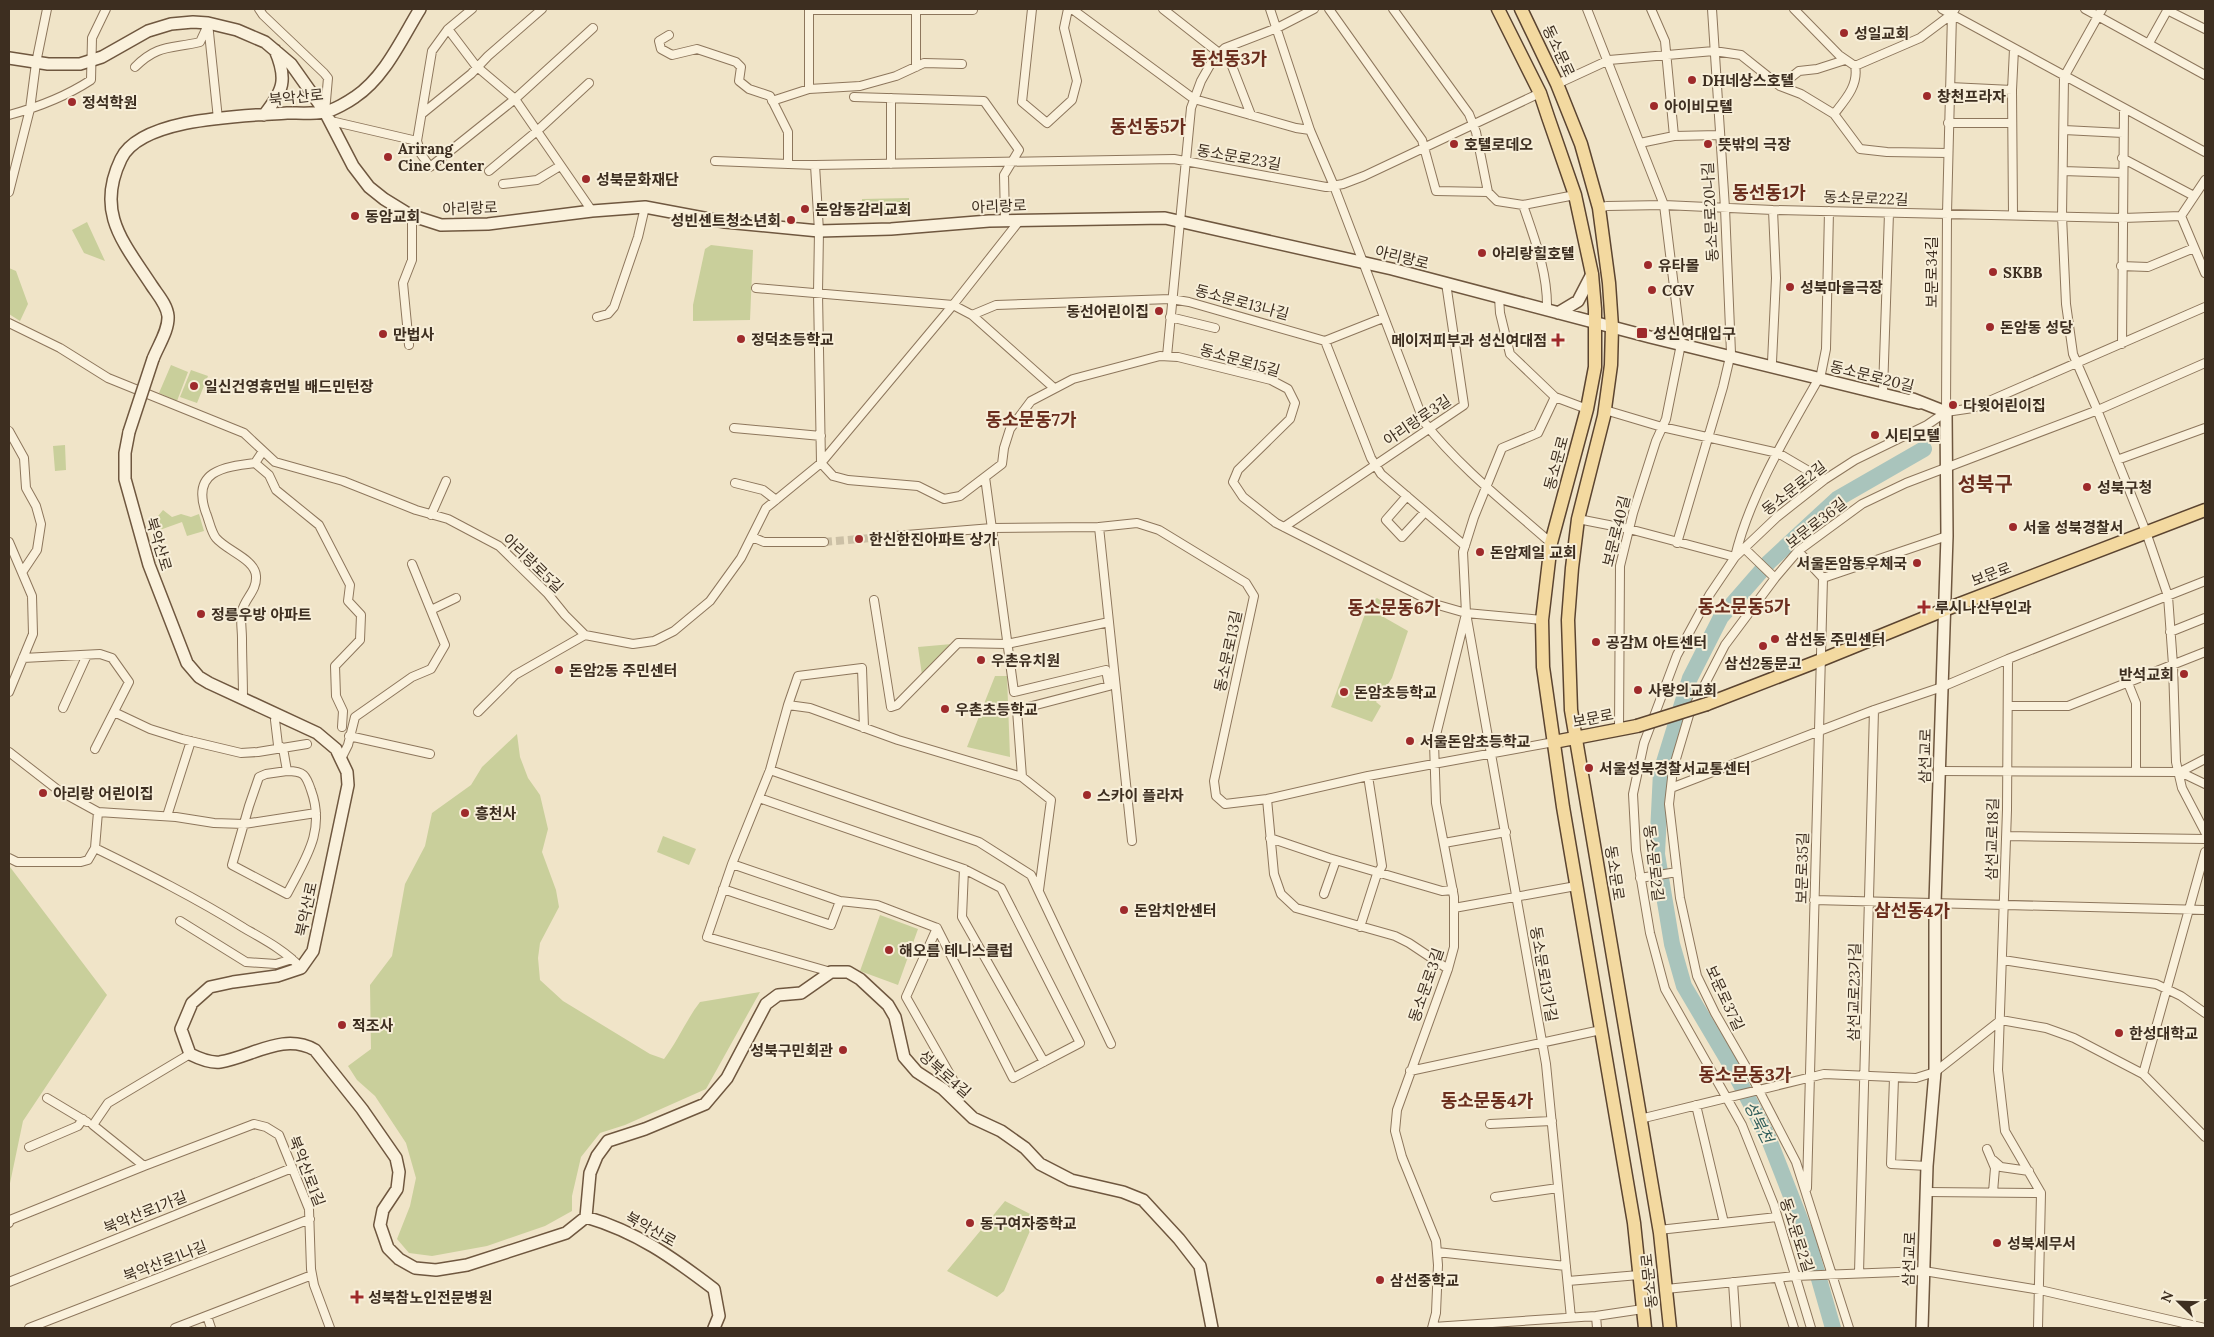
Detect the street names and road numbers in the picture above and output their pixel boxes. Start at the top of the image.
street label: 동소문로 [1539,22,1579,80]
street label: 북악산로 [268,85,324,109]
street label: 동소문로23길 [1195,140,1283,174]
street label: 동소문로20나길 [1698,161,1722,263]
street label: 동소문로22길 [1823,187,1909,209]
street label: 아리랑로 [971,196,1027,216]
street label: 아리랑로 [442,198,498,218]
street label: 보문로34길 [1922,236,1941,308]
street label: 아리랑로 [1373,241,1431,273]
street label: 동소문로13나길 [1193,280,1291,324]
street label: 동소문로15길 [1198,339,1282,381]
street label: 동소문로20길 [1828,356,1916,396]
street label: 아리랑로3길 [1380,390,1454,450]
street label: 동소문로 [1540,434,1572,492]
street label: 동소문로2길 [1758,457,1830,519]
street label: 보문로40길 [1598,493,1634,569]
street label: 보문로36길 [1782,493,1850,553]
street label: 북악산로 [142,515,176,573]
street label: 아리랑로5길 [499,529,567,597]
street label: 보문로 [1968,558,2014,590]
street label: 동소문로13길 [1210,609,1246,693]
street label: 보문로 [1571,705,1615,731]
street label: 삼선교로 [1915,728,1935,784]
street label: 삼선교로18길 [1982,797,2002,881]
street label: 동소문로2길 [1640,824,1668,902]
street label: 보문로35길 [1792,832,1812,904]
street label: 동소문로 [1601,844,1629,902]
street label: 북악산로 [291,880,321,938]
street label: 동소문로13가길 [1526,925,1562,1023]
street label: 삼선교로23가길 [1844,942,1864,1042]
street label: 동소문로3길 [1404,945,1448,1025]
street label: 보문로37길 [1702,962,1748,1034]
street label: 성북로4길 [915,1046,975,1102]
street label: 북악산로1길 [285,1133,329,1209]
street label: 북악산로1가길 [101,1187,189,1237]
street label: 동소문로2길 [1776,1195,1818,1275]
street label: 북악산로 [622,1207,680,1251]
street label: 삼선교로 [1899,1231,1919,1287]
street label: 북악산로1나길 [120,1236,210,1286]
street label: 동소문로 [1637,1253,1661,1309]

